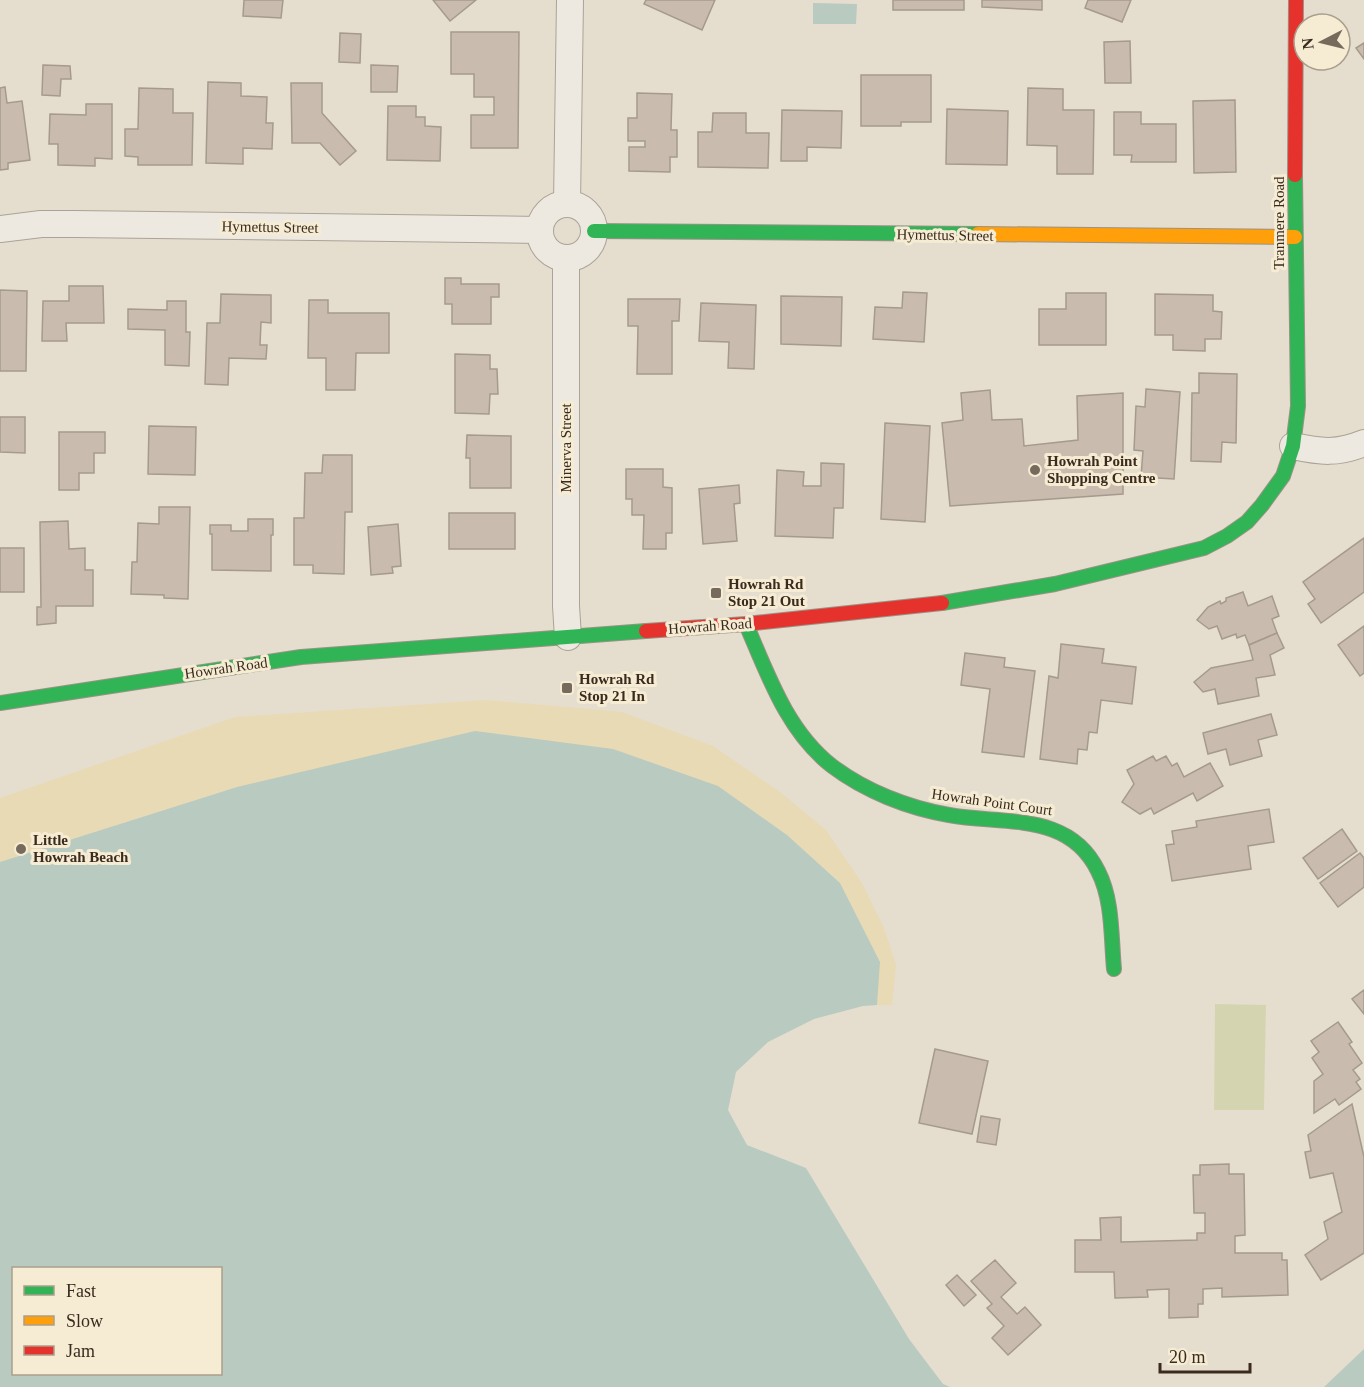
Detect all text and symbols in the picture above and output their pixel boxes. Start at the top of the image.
north arrow [1292,12,1352,72]
text: N [1298,37,1317,51]
street label: Tranmere Road [1271,176,1287,270]
street label: Hymettus Street [221,218,319,236]
street label: Hymettus Street [896,226,994,244]
street label: Minerva Street [558,402,574,493]
place label: Howrah Point Shopping Centre [1047,453,1156,486]
marker: Howrah Point Shopping Centre [1028,463,1042,477]
place label: Howrah Rd Stop 21 Out [728,576,805,609]
marker: Howrah Rd Stop 21 Out [709,586,723,600]
street label: Howrah Road [668,615,753,637]
street label: Howrah Road [183,654,269,682]
place label: Howrah Rd Stop 21 In [579,671,655,704]
marker: Howrah Rd Stop 21 In [560,681,574,695]
street label: Howrah Point Court [931,786,1054,819]
place label: Little Howrah Beach [33,832,129,865]
marker: Little Howrah Beach [14,842,28,856]
legend [12,1267,222,1375]
text: Fast [66,1281,96,1301]
text: Slow [66,1311,103,1331]
scale bar [1160,1336,1250,1374]
text: Jam [66,1341,95,1361]
text: 20 m [1169,1347,1206,1367]

